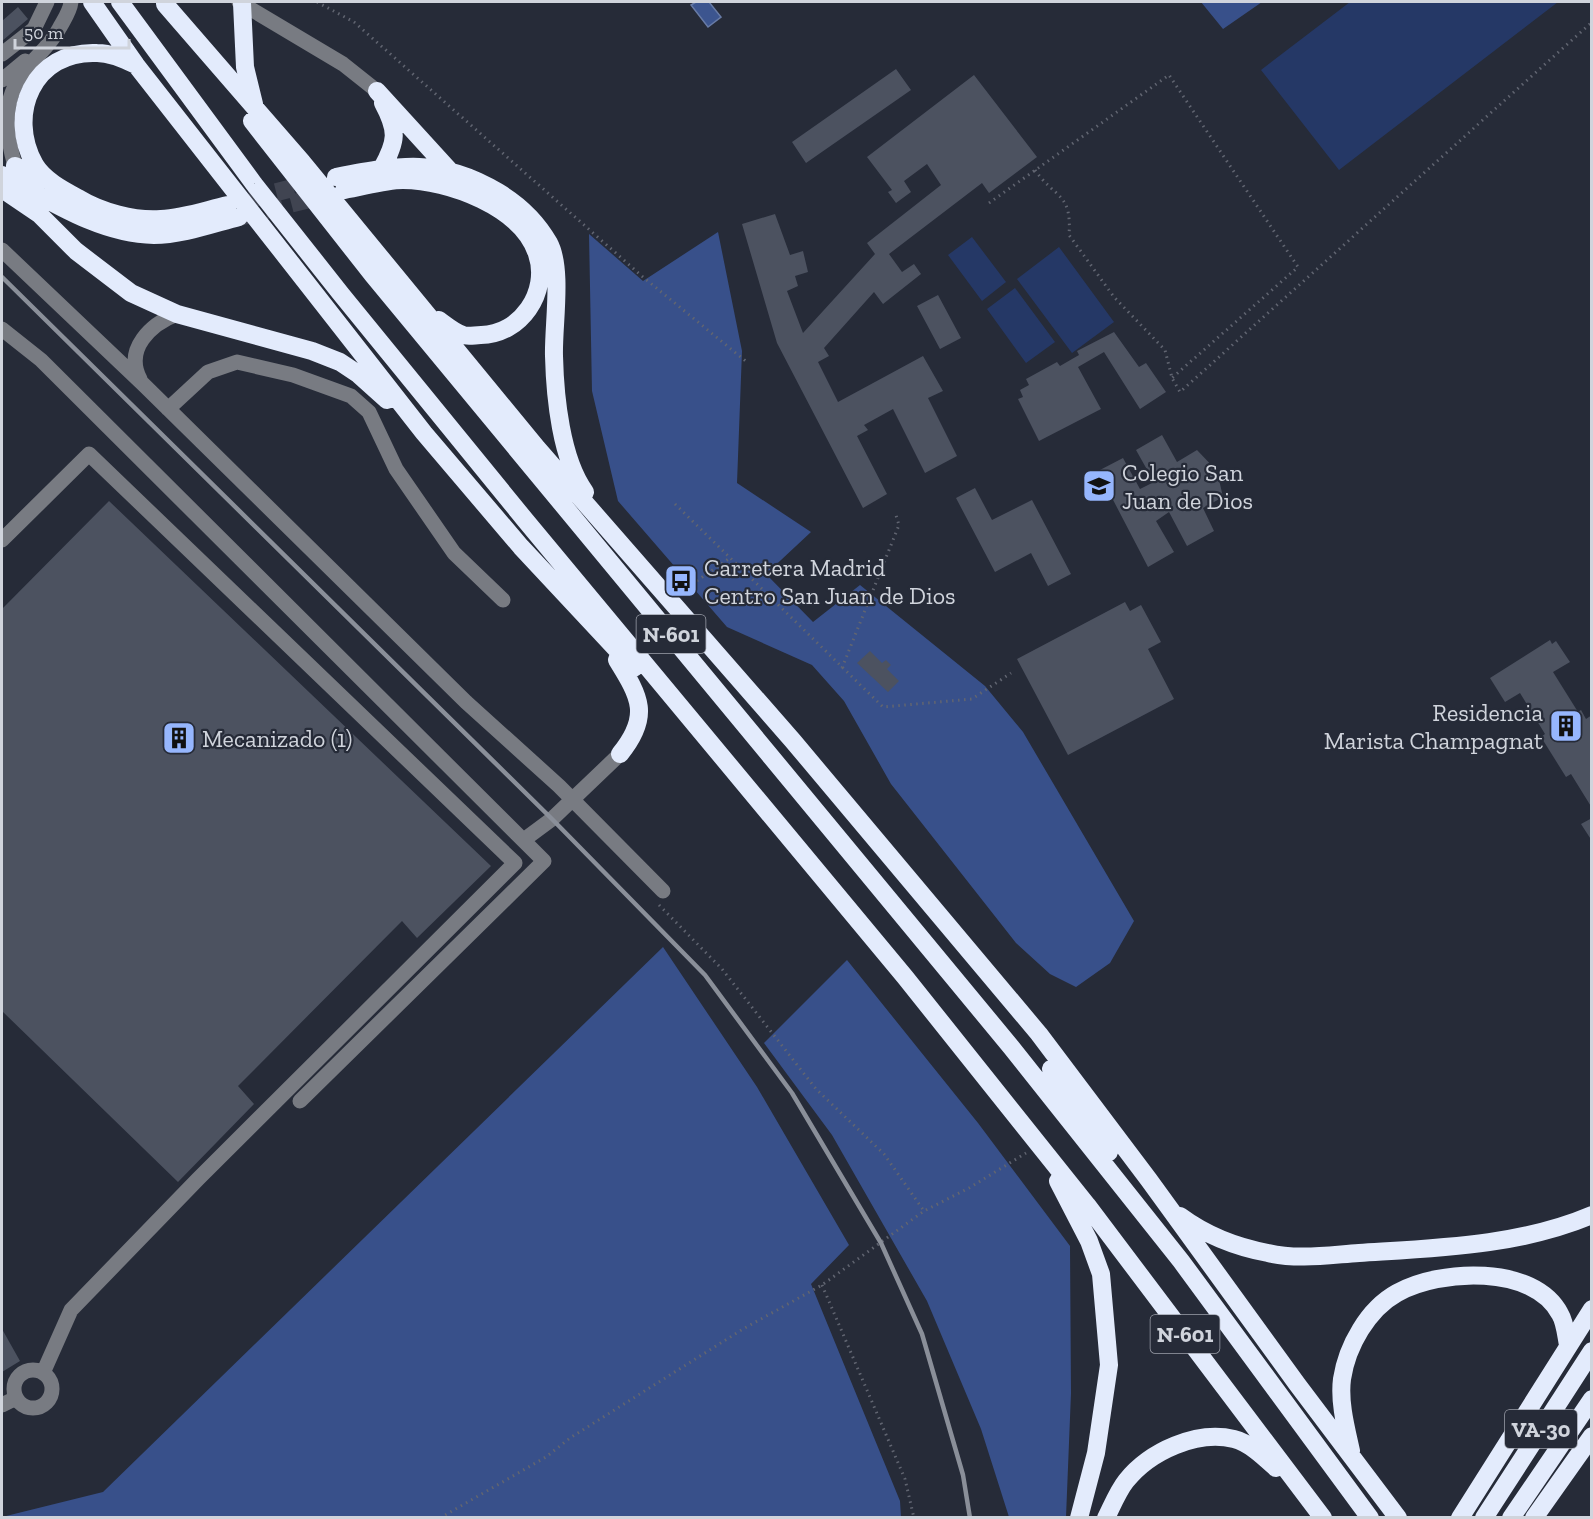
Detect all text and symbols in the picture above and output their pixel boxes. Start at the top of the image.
scale bar [15,12,129,50]
text: 50 m [24,22,64,44]
place label: Colegio San Juan de Dios [1122,458,1253,515]
school or university icon: Colegio San Juan de Dios [1081,468,1117,504]
place label: Carretera Madrid Centro San Juan de Dios [704,553,956,610]
bus stop icon: Carretera Madrid Centro San Juan de Dios [663,563,699,599]
road number: N-601 [636,615,706,653]
place label: Residencia Marista Champagnat [1324,698,1543,755]
building icon: Residencia Marista Champagnat [1548,708,1584,744]
building icon: Mecanizado (1) [161,720,197,756]
place label: Mecanizado (1) [202,724,352,753]
road number: N-601 [1150,1315,1220,1353]
road number: VA-30 [1505,1410,1577,1448]

